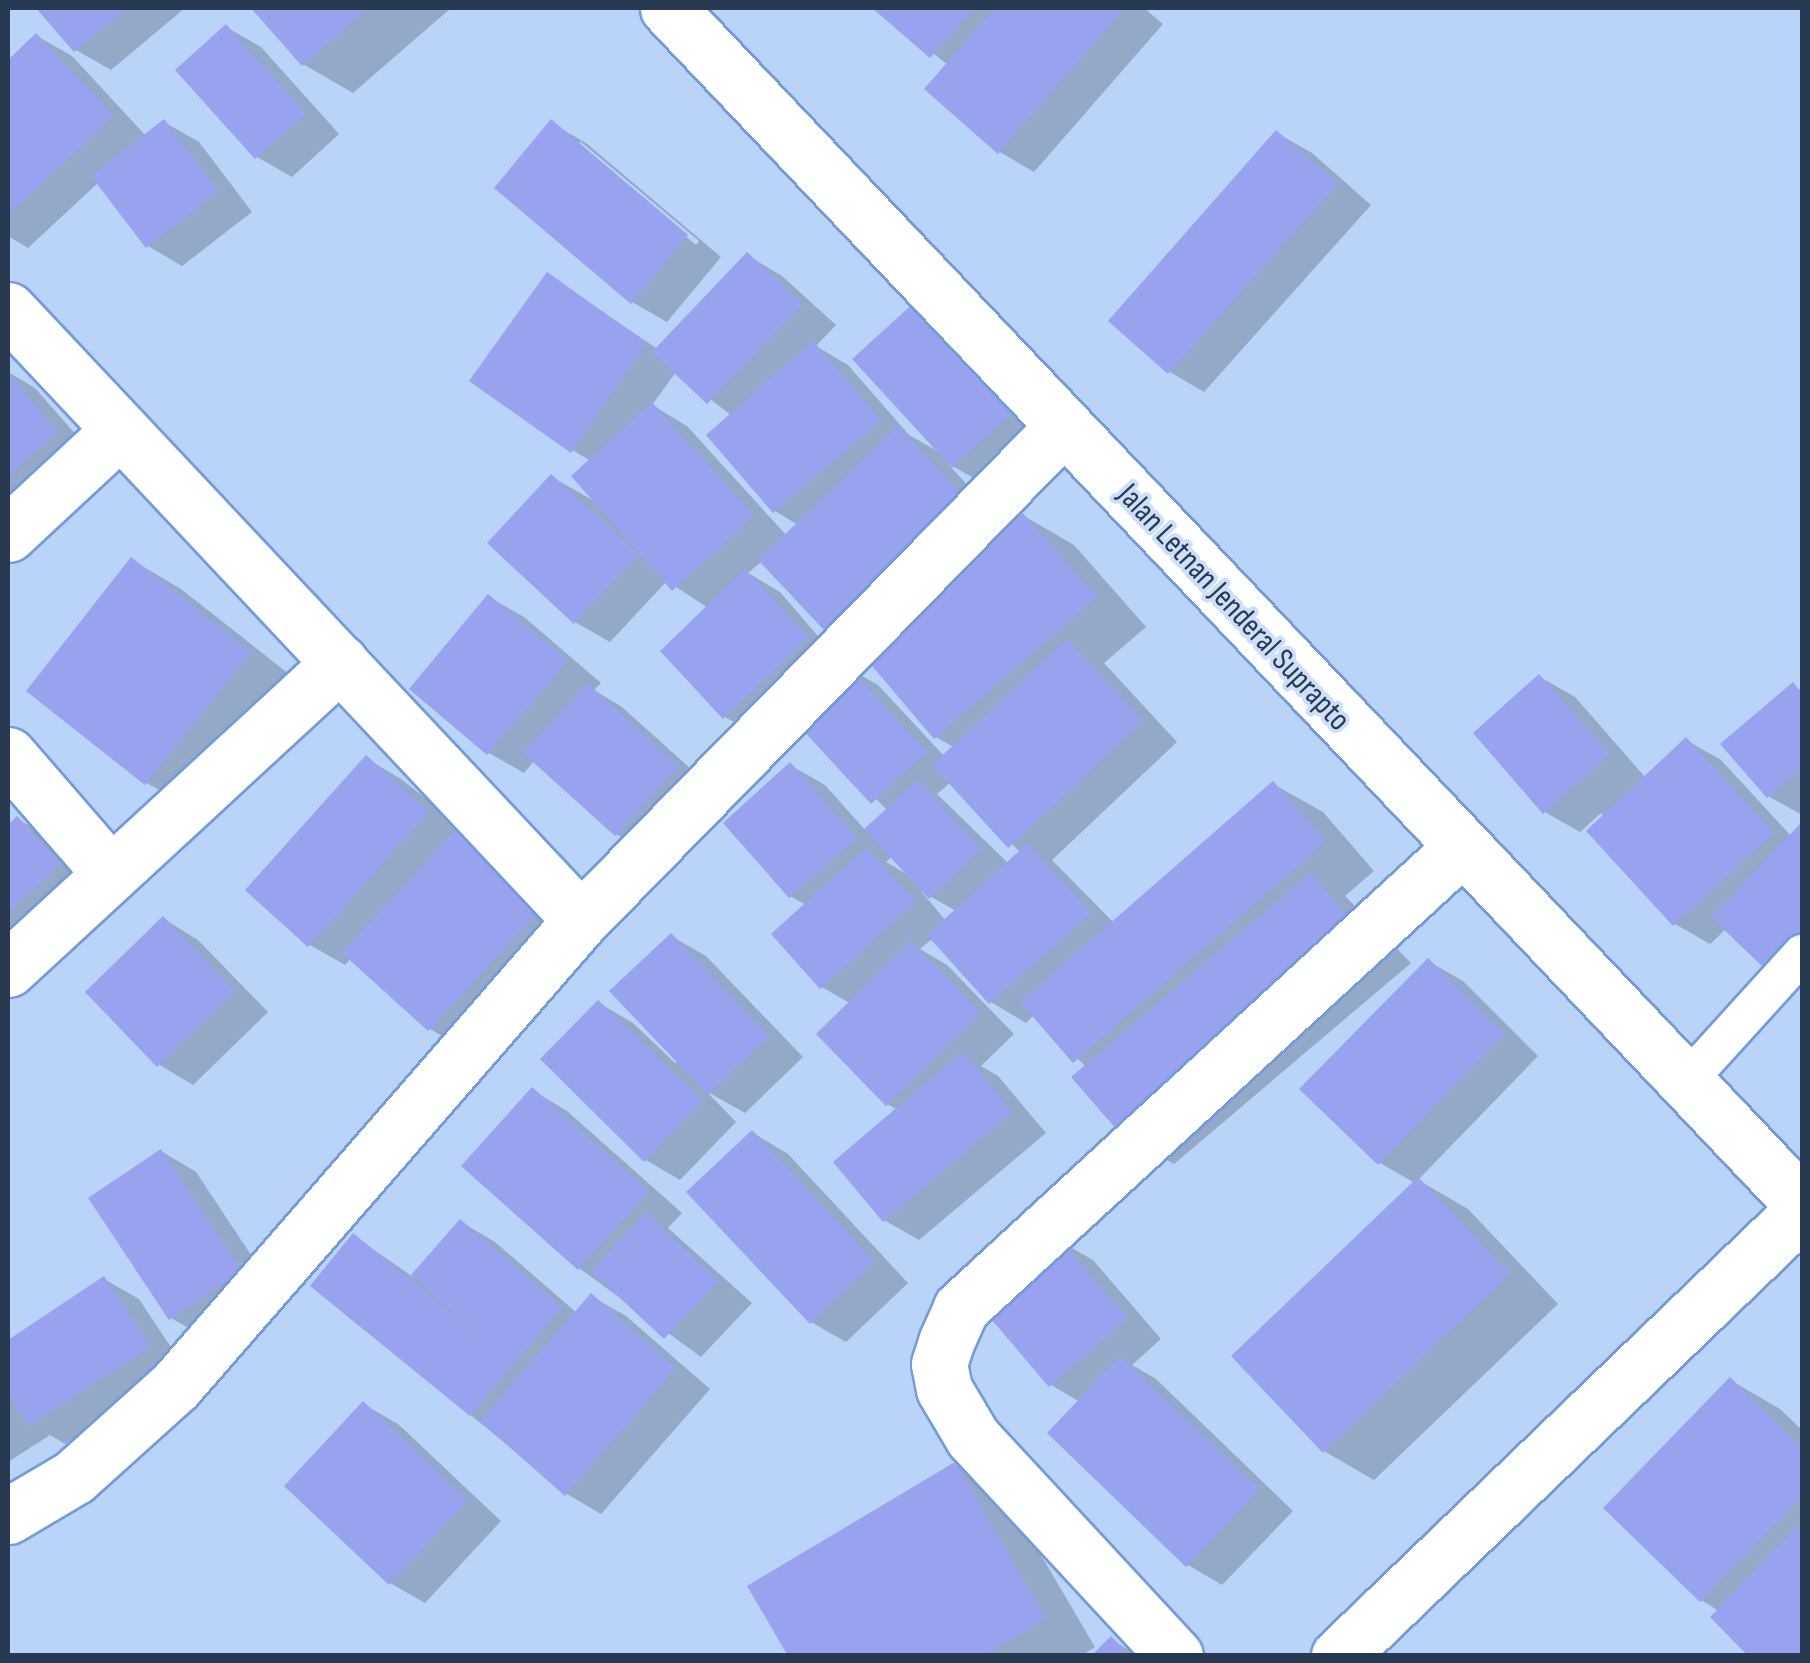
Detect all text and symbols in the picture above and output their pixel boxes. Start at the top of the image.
street label: Jalan Letnan Jenderal Suprapto [1109,477,1357,739]

